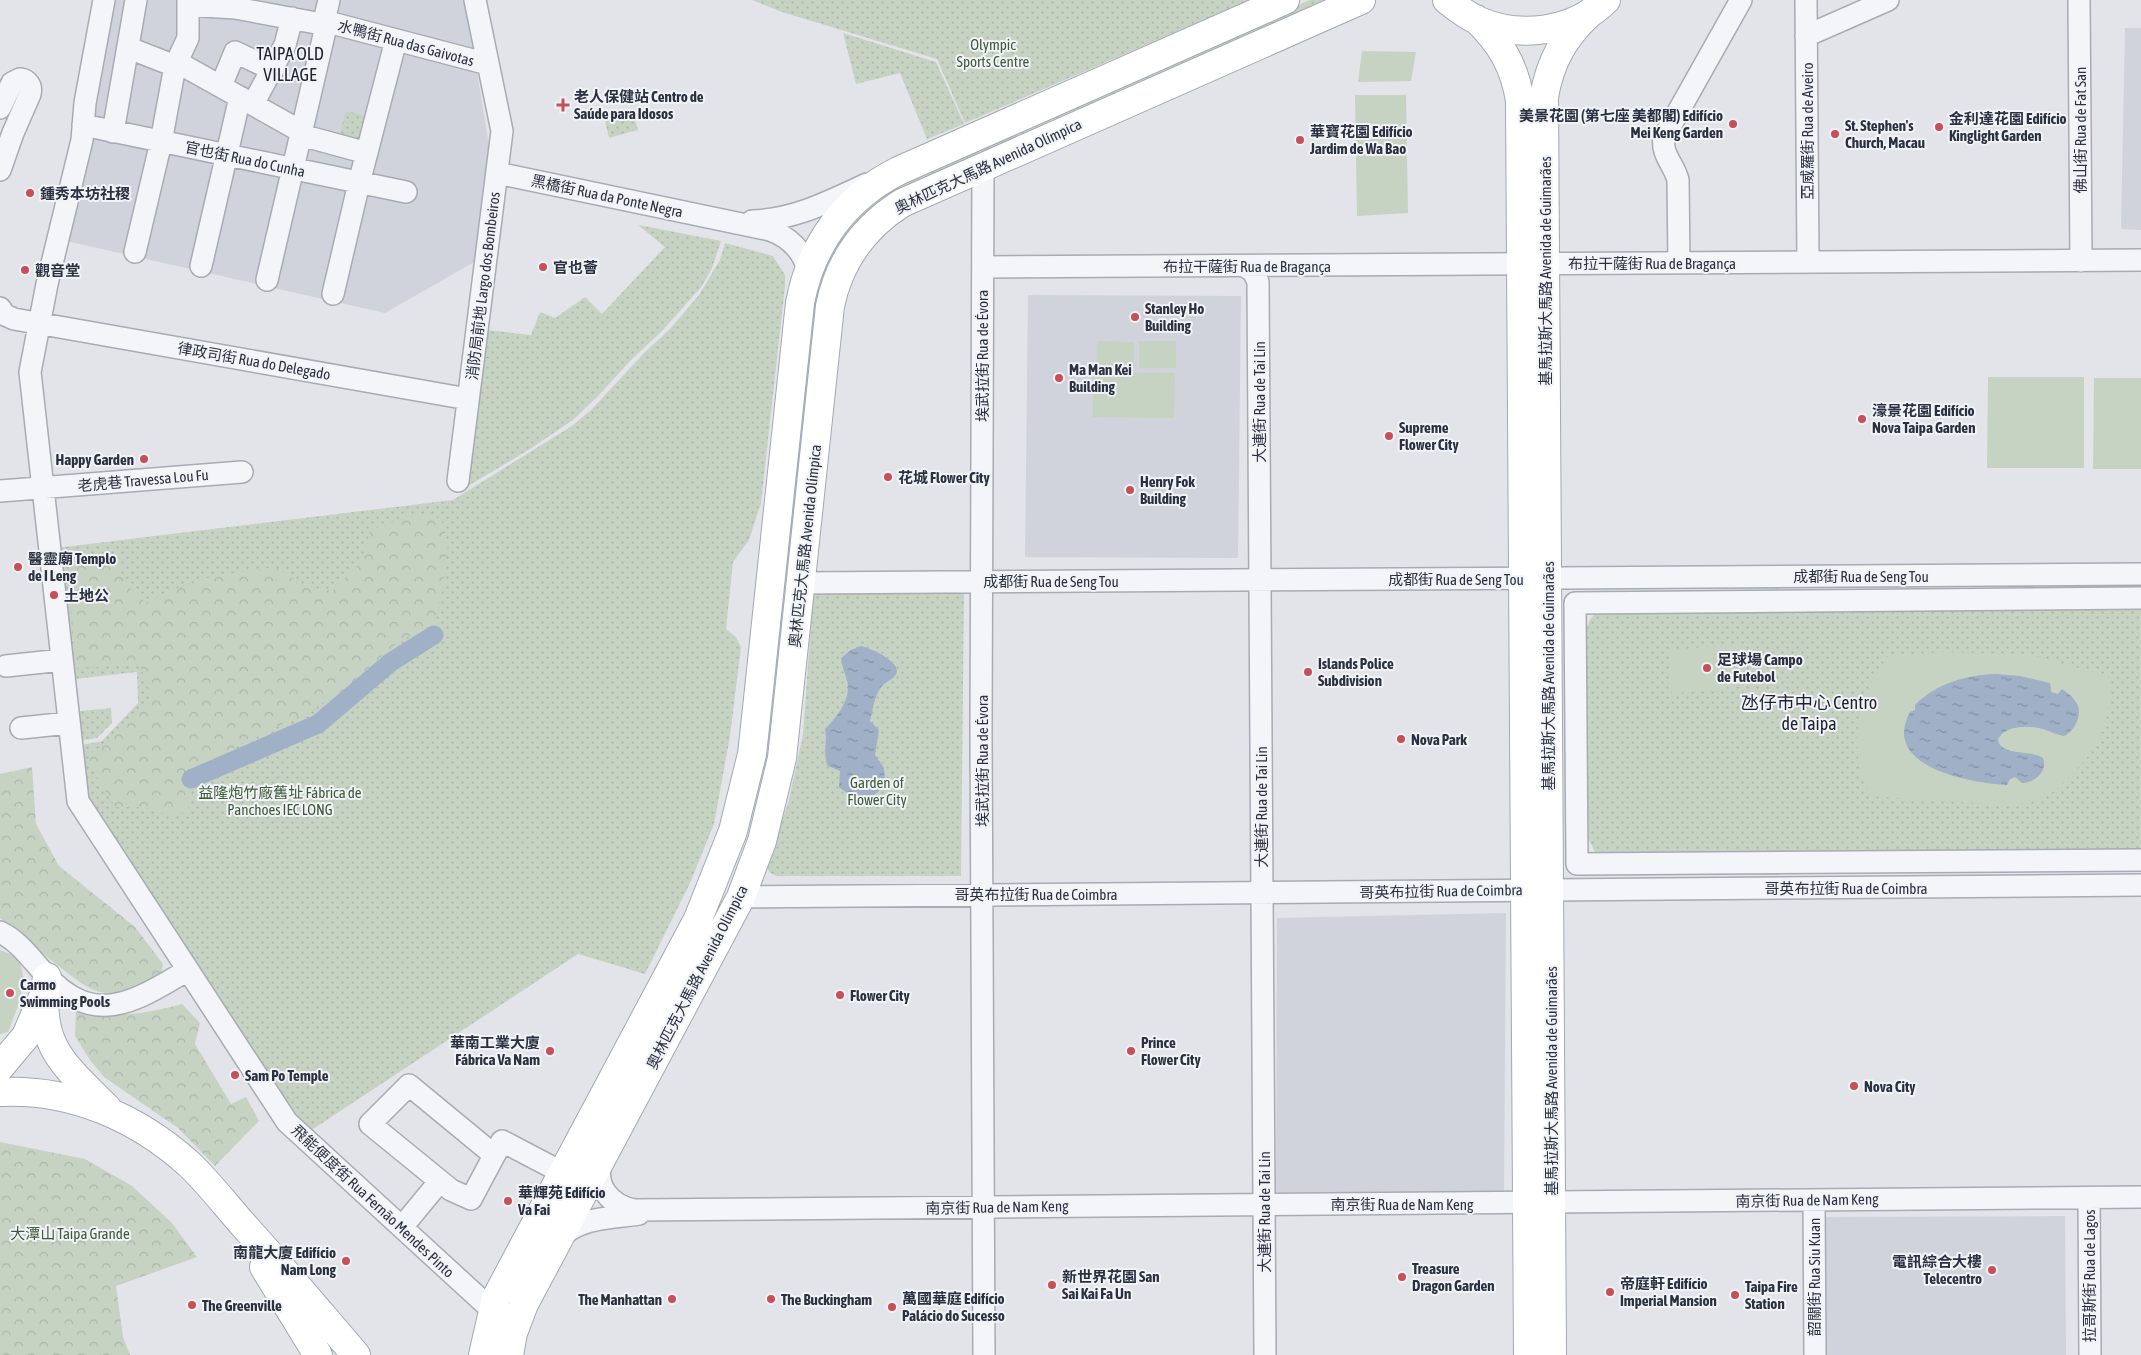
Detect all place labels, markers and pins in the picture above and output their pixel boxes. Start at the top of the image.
place label: 老人保健站 Centro de Saúde para Idosos [574,88,704,122]
marker: 老人保健站 Centro de Saúde para Idosos [556,98,570,112]
place label: 美景花園 (第七座 美都閣) Edifício Mei Keng Garden [1519,107,1723,141]
place label: 金利達花園 Edifício Kinglight Garden [1949,110,2067,144]
place label: St. Stephen's Church, Macau [1845,117,1925,151]
marker: 美景花園 (第七座 美都閣) Edifício Mei Keng Garden [1727,118,1739,130]
marker: 金利達花園 Edifício Kinglight Garden [1933,121,1945,133]
place label: 華寶花園 Edifício Jardim de Wa Bao [1309,123,1413,157]
marker: St. Stephen's Church, Macau [1829,128,1841,140]
marker: 華寶花園 Edifício Jardim de Wa Bao [1294,134,1306,146]
place label: 鍾秀本坊社稷 [40,185,130,202]
marker: 鍾秀本坊社稷 [24,187,36,199]
place label: 官也薈 [553,259,598,276]
marker: 官也薈 [537,261,549,273]
place label: 觀音堂 [35,262,80,279]
marker: 觀音堂 [19,264,31,276]
place label: Stanley Ho Building [1145,300,1204,334]
marker: Stanley Ho Building [1129,311,1141,323]
place label: Ma Man Kei Building [1069,361,1132,395]
marker: Ma Man Kei Building [1053,372,1065,384]
place label: 濠景花園 Edifício Nova Taipa Garden [1872,402,1975,436]
marker: 濠景花園 Edifício Nova Taipa Garden [1856,413,1868,425]
place label: Supreme Flower City [1399,419,1459,453]
marker: Supreme Flower City [1383,430,1395,442]
place label: Happy Garden [55,451,134,468]
marker: Happy Garden [138,453,150,465]
place label: 花城 Flower City [898,469,990,486]
marker: 花城 Flower City [882,471,894,483]
place label: Henry Fok Building [1140,473,1195,507]
marker: Henry Fok Building [1124,484,1136,496]
place label: 醫靈廟 Templo de I Leng [28,550,116,584]
marker: 醫靈廟 Templo de I Leng [12,561,24,573]
place label: 土地公 [64,587,109,604]
marker: 土地公 [48,589,60,601]
place label: 足球場 Campo de Futebol [1717,651,1803,685]
place label: Islands Police Subdivision [1318,655,1394,689]
marker: 足球場 Campo de Futebol [1701,662,1713,674]
marker: Islands Police Subdivision [1302,666,1314,678]
place label: Nova Park [1411,731,1467,748]
marker: Nova Park [1395,733,1407,745]
place label: Carmo Swimming Pools [20,976,111,1010]
marker: Carmo Swimming Pools [4,987,16,999]
place label: Flower City [850,987,910,1004]
marker: Flower City [834,989,846,1001]
place label: 華南工業大廈 Fábrica Va Nam [450,1034,540,1068]
place label: Prince Flower City [1141,1034,1201,1068]
marker: 華南工業大廈 Fábrica Va Nam [544,1045,556,1057]
marker: Prince Flower City [1125,1045,1137,1057]
place label: Sam Po Temple [245,1067,329,1084]
marker: Sam Po Temple [229,1069,241,1081]
place label: Nova City [1864,1078,1916,1095]
marker: Nova City [1848,1080,1860,1092]
place label: 華輝苑 Edifício Va Fai [517,1184,606,1218]
marker: 華輝苑 Edifício Va Fai [502,1195,514,1207]
place label: 南龍大廈 Edifício Nam Long [233,1244,337,1278]
place label: 電訊綜合大樓 Telecentro [1892,1253,1982,1287]
marker: 南龍大廈 Edifício Nam Long [340,1255,352,1267]
place label: Treasure Dragon Garden [1412,1260,1495,1294]
marker: 電訊綜合大樓 Telecentro [1986,1264,1998,1276]
place label: 新世界花園 San Sai Kai Fa Un [1062,1268,1160,1302]
marker: Treasure Dragon Garden [1396,1271,1408,1283]
place label: 帝庭軒 Edifício Imperial Mansion [1620,1275,1717,1309]
place label: Taipa Fire Station [1745,1278,1798,1312]
marker: 新世界花園 San Sai Kai Fa Un [1046,1279,1058,1291]
marker: 帝庭軒 Edifício Imperial Mansion [1604,1286,1616,1298]
marker: Taipa Fire Station [1729,1289,1741,1301]
place label: 萬國華庭 Edifício Palácio do Sucesso [902,1290,1005,1324]
place label: The Manhattan [578,1291,662,1308]
place label: The Buckingham [781,1291,872,1308]
marker: The Manhattan [666,1293,678,1305]
marker: The Buckingham [765,1293,777,1305]
place label: The Greenville [202,1297,282,1314]
marker: The Greenville [186,1299,198,1311]
marker: 萬國華庭 Edifício Palácio do Sucesso [886,1301,898,1313]

